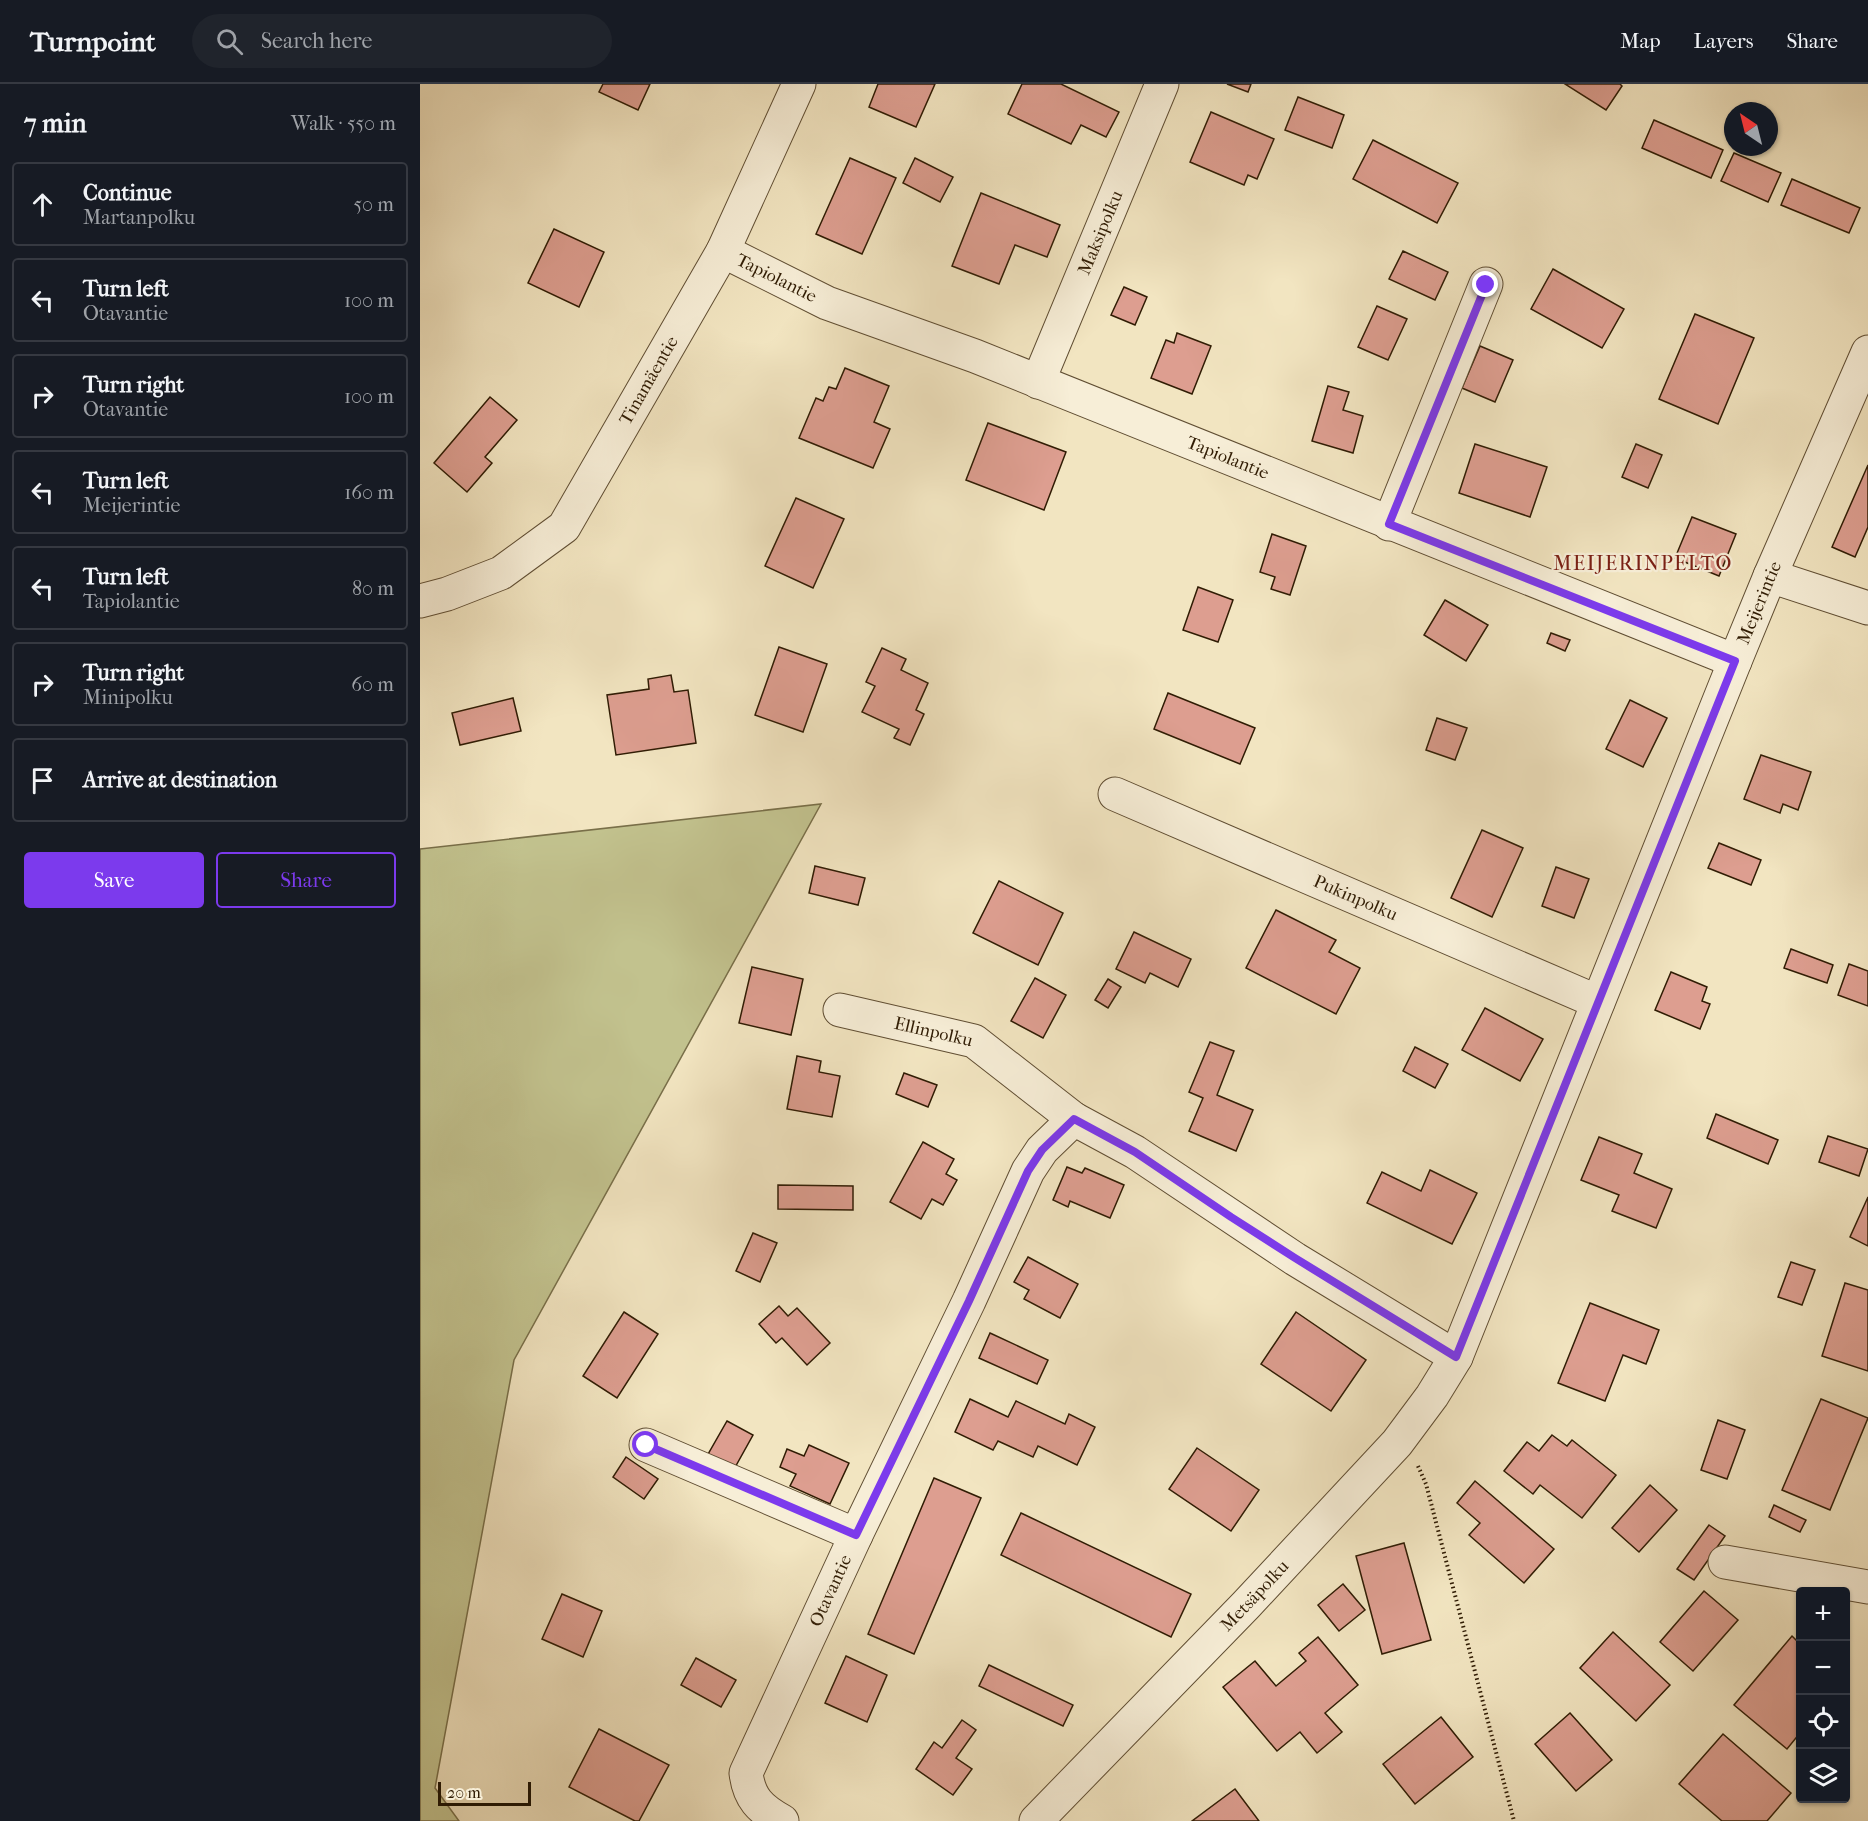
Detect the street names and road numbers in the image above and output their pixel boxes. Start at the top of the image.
street label: Maksipolku [1073,187,1127,278]
street label: Tapiolantie [733,249,820,307]
street label: Tinamäentie [615,332,682,429]
street label: Tapiolantie [1184,432,1272,483]
street label: Meijerintie [1733,558,1786,647]
street label: Pukinpolku [1310,870,1401,925]
street label: Ellinpolku [892,1012,975,1051]
street label: Otavantie [805,1551,856,1630]
street label: Metsäpolku [1216,1556,1293,1635]

